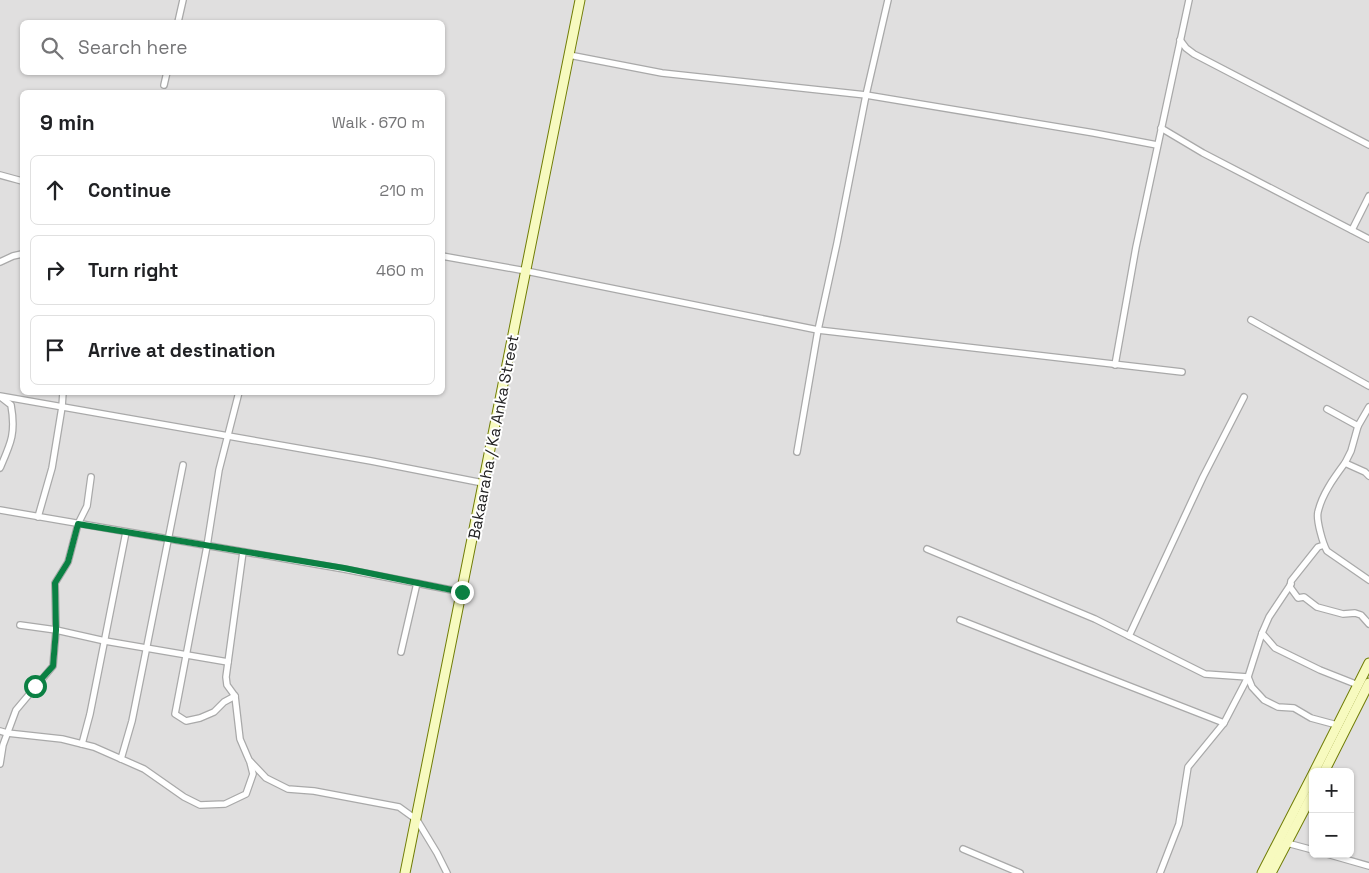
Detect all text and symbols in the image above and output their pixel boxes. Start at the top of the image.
search box [20,20,445,75]
icon: search [38,34,66,62]
text: Search here [78,35,188,60]
text: 9 min [40,109,95,136]
text: Walk · 670 m [332,112,425,133]
icon: ahead [41,176,69,204]
text: Continue [88,178,171,203]
text: 210 m [380,180,424,201]
icon: right [41,256,69,284]
text: Turn right [88,258,178,283]
text: 460 m [376,260,424,281]
street label: Bakaaraha / Ka Anka Street [463,333,524,541]
icon: arrive [41,336,69,364]
text: Arrive at destination [88,338,276,363]
route end [451,581,474,604]
route start [24,675,47,698]
map controls [1309,768,1354,858]
button: + [1309,768,1354,813]
button: − [1309,813,1354,858]

